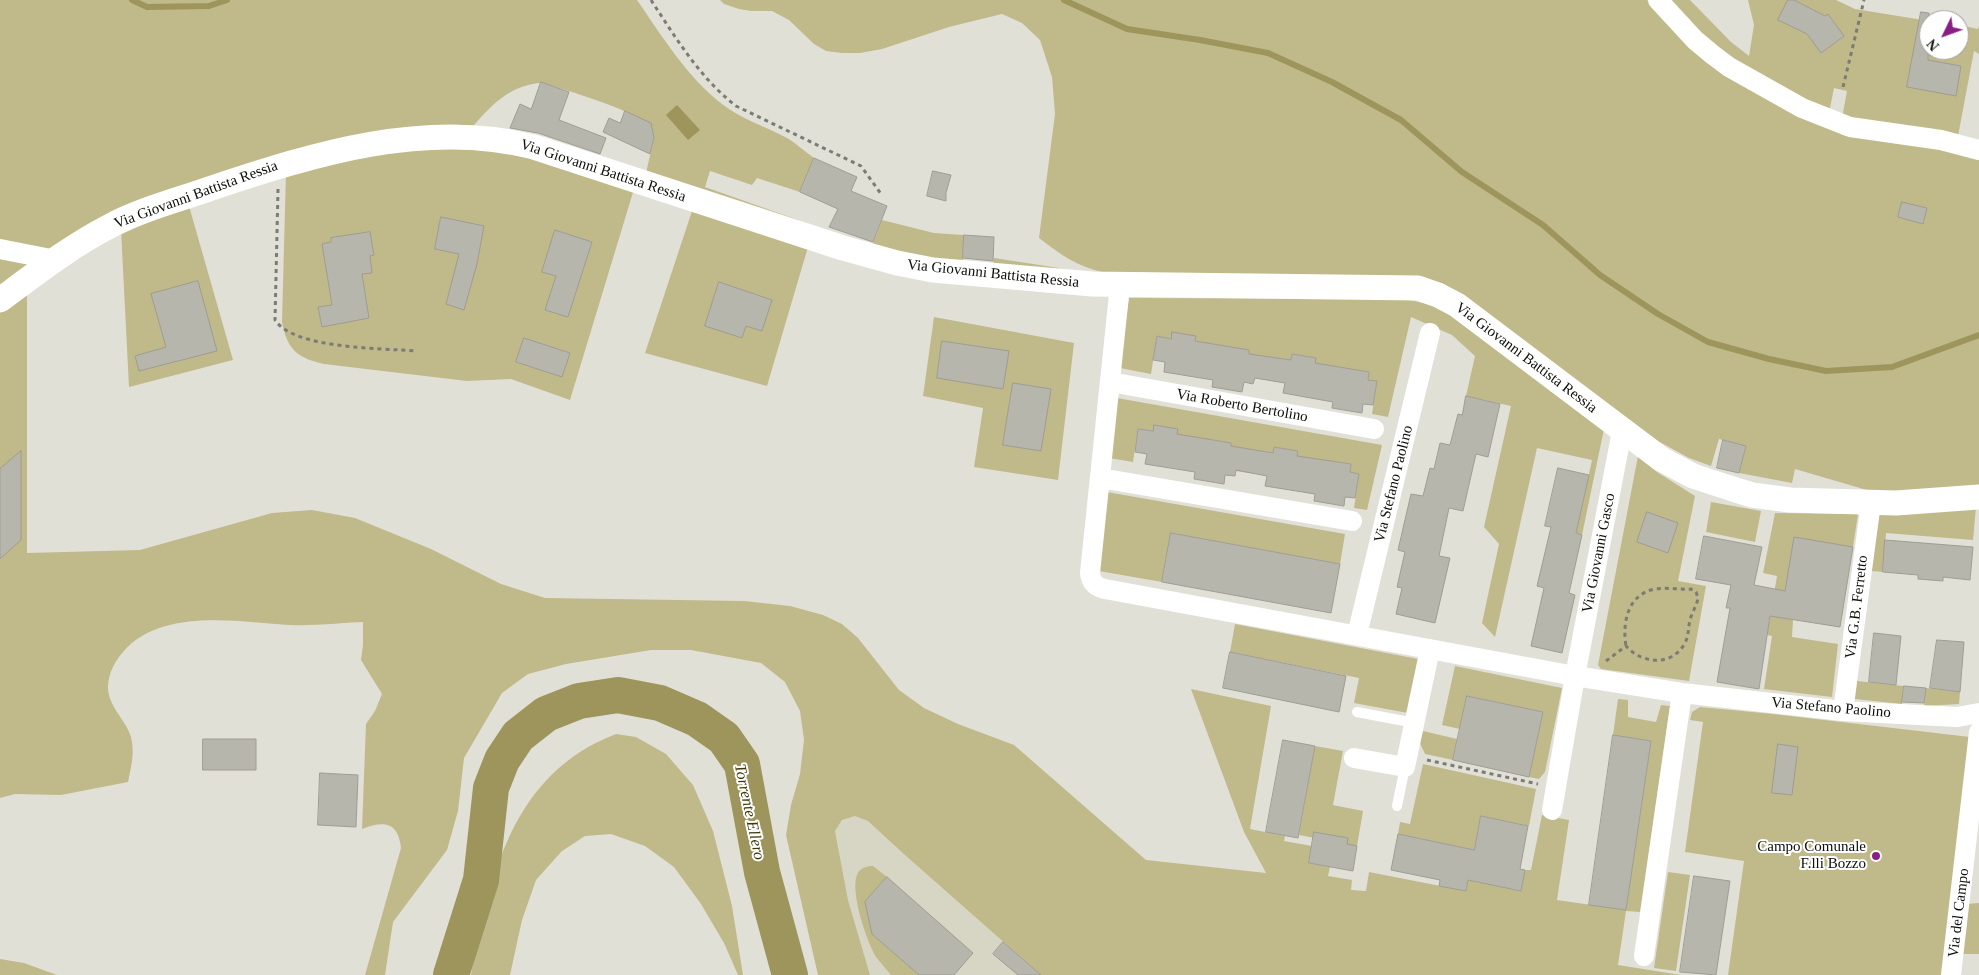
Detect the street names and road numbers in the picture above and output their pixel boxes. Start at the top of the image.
street label: Via Giovanni Battista Ressia [518,136,688,206]
street label: Via Giovanni Battista Ressia [112,157,280,233]
street label: Via Giovanni Battista Ressia [906,256,1080,292]
street label: Via Giovanni Battista Ressia [1452,299,1600,417]
street label: Via Roberto Bertolino [1175,386,1309,426]
street label: Via Stefano Paolino [1371,424,1417,544]
street label: Via Giovanni Gasco [1579,492,1619,614]
street label: Via G.B. Ferretto [1842,554,1872,660]
street label: Via Stefano Paolino [1770,694,1892,722]
street label: Via del Campo [1945,867,1973,959]

